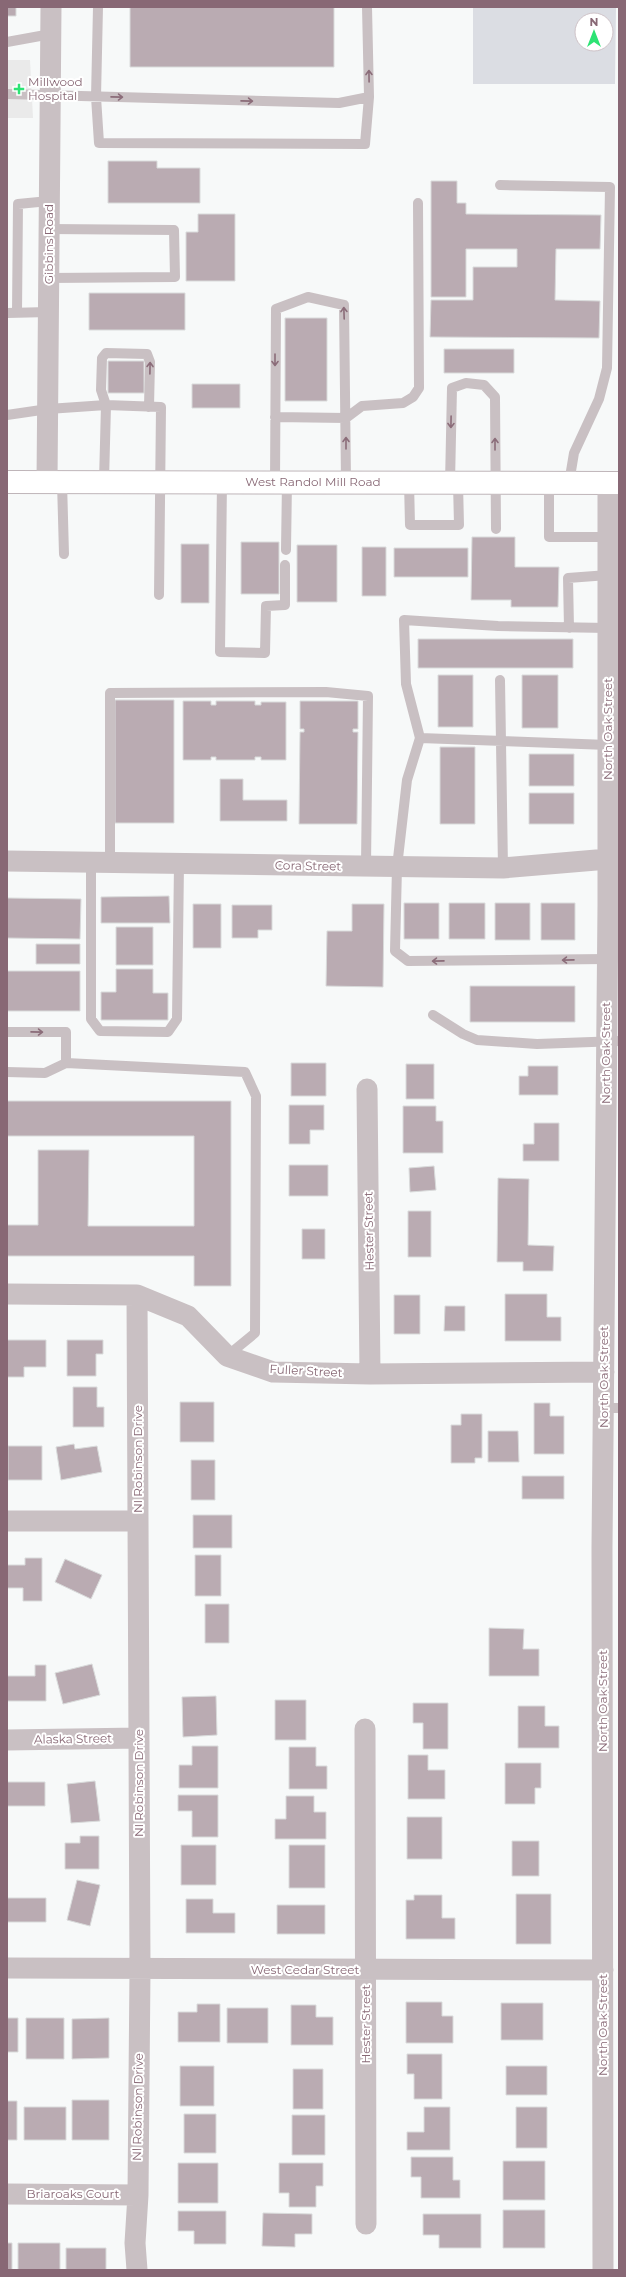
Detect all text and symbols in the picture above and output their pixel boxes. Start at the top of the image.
north arrow [574,12,614,52]
text: N [590,15,598,29]
one-way arrow [365,70,372,83]
place label: Millwood Hospital [28,74,83,103]
marker: Millwood Hospital [13,83,25,95]
one-way arrow [110,93,123,101]
one-way arrow [240,97,253,104]
street label: Gibbins Road [41,204,56,284]
one-way arrow [340,307,348,320]
one-way arrow [271,353,279,366]
one-way arrow [146,362,154,375]
one-way arrow [448,415,455,428]
one-way arrow [342,437,350,450]
one-way arrow [491,438,499,451]
street label: West Randol Mill Road [245,474,381,489]
street label: North Oak Street [600,678,615,780]
street label: Cora Street [275,857,342,874]
one-way arrow [562,956,575,964]
one-way arrow [432,957,445,965]
street label: North Oak Street [598,1002,613,1104]
one-way arrow [30,1028,43,1036]
street label: Hester Street [360,1191,377,1271]
street label: North Oak Street [596,1326,611,1428]
street label: Fuller Street [269,1361,343,1380]
street label: Nl Robinson Drive [130,1405,145,1513]
street label: North Oak Street [595,1650,610,1752]
street label: Nl Robinson Drive [131,1729,146,1837]
street label: Alaska Street [34,1730,112,1747]
street label: West Cedar Street [251,1962,359,1977]
street label: North Oak Street [595,1974,610,2076]
street label: Hester Street [358,1984,373,2064]
street label: Nl Robinson Drive [129,2053,146,2161]
street label: Briaroaks Court [27,2186,120,2201]

